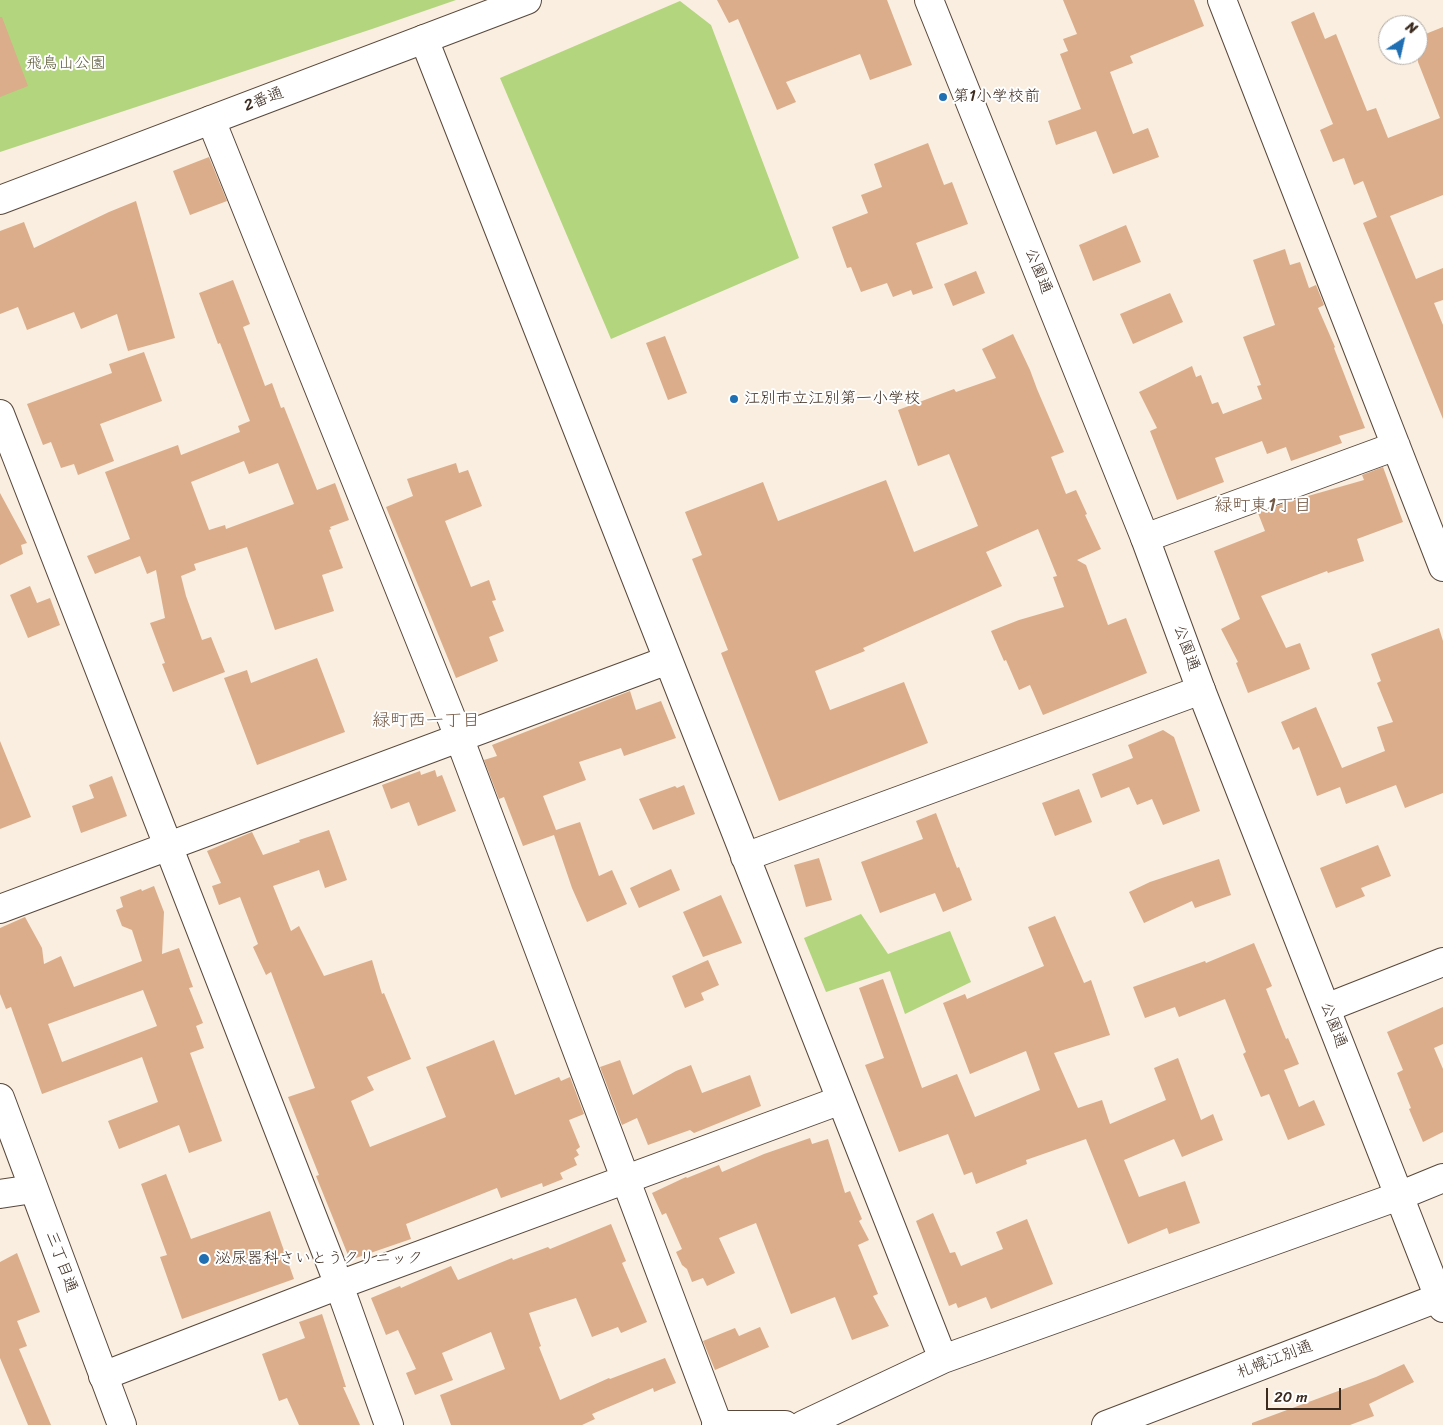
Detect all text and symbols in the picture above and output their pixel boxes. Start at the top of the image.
north arrow [1378,15,1428,65]
text: N [1400,15,1422,41]
park label: 飛鳥山公園 [26,54,106,74]
street label: 2番通 [241,84,287,116]
place label: 第1小学校前 [953,87,1040,107]
marker: 第1小学校前 [937,91,949,103]
street label: 公園通 [1020,245,1056,297]
place label: 江別市立江別第一小学校 [744,389,920,409]
marker: 江別市立江別第一小学校 [728,393,740,405]
district label: 緑町東1丁目 [1214,495,1312,517]
street label: 公園通 [1169,622,1203,674]
district label: 緑町西一丁目 [372,710,480,732]
street label: 公園通 [1315,999,1351,1051]
street label: 三丁目通 [41,1229,81,1295]
place label: 泌尿器科さいとうクリニック [215,1249,423,1269]
marker: 泌尿器科さいとうクリニック [197,1252,211,1266]
street label: 札幌江別通 [1234,1337,1316,1383]
scale bar [1268,1378,1343,1410]
text: 20 m [1274,1384,1308,1410]

